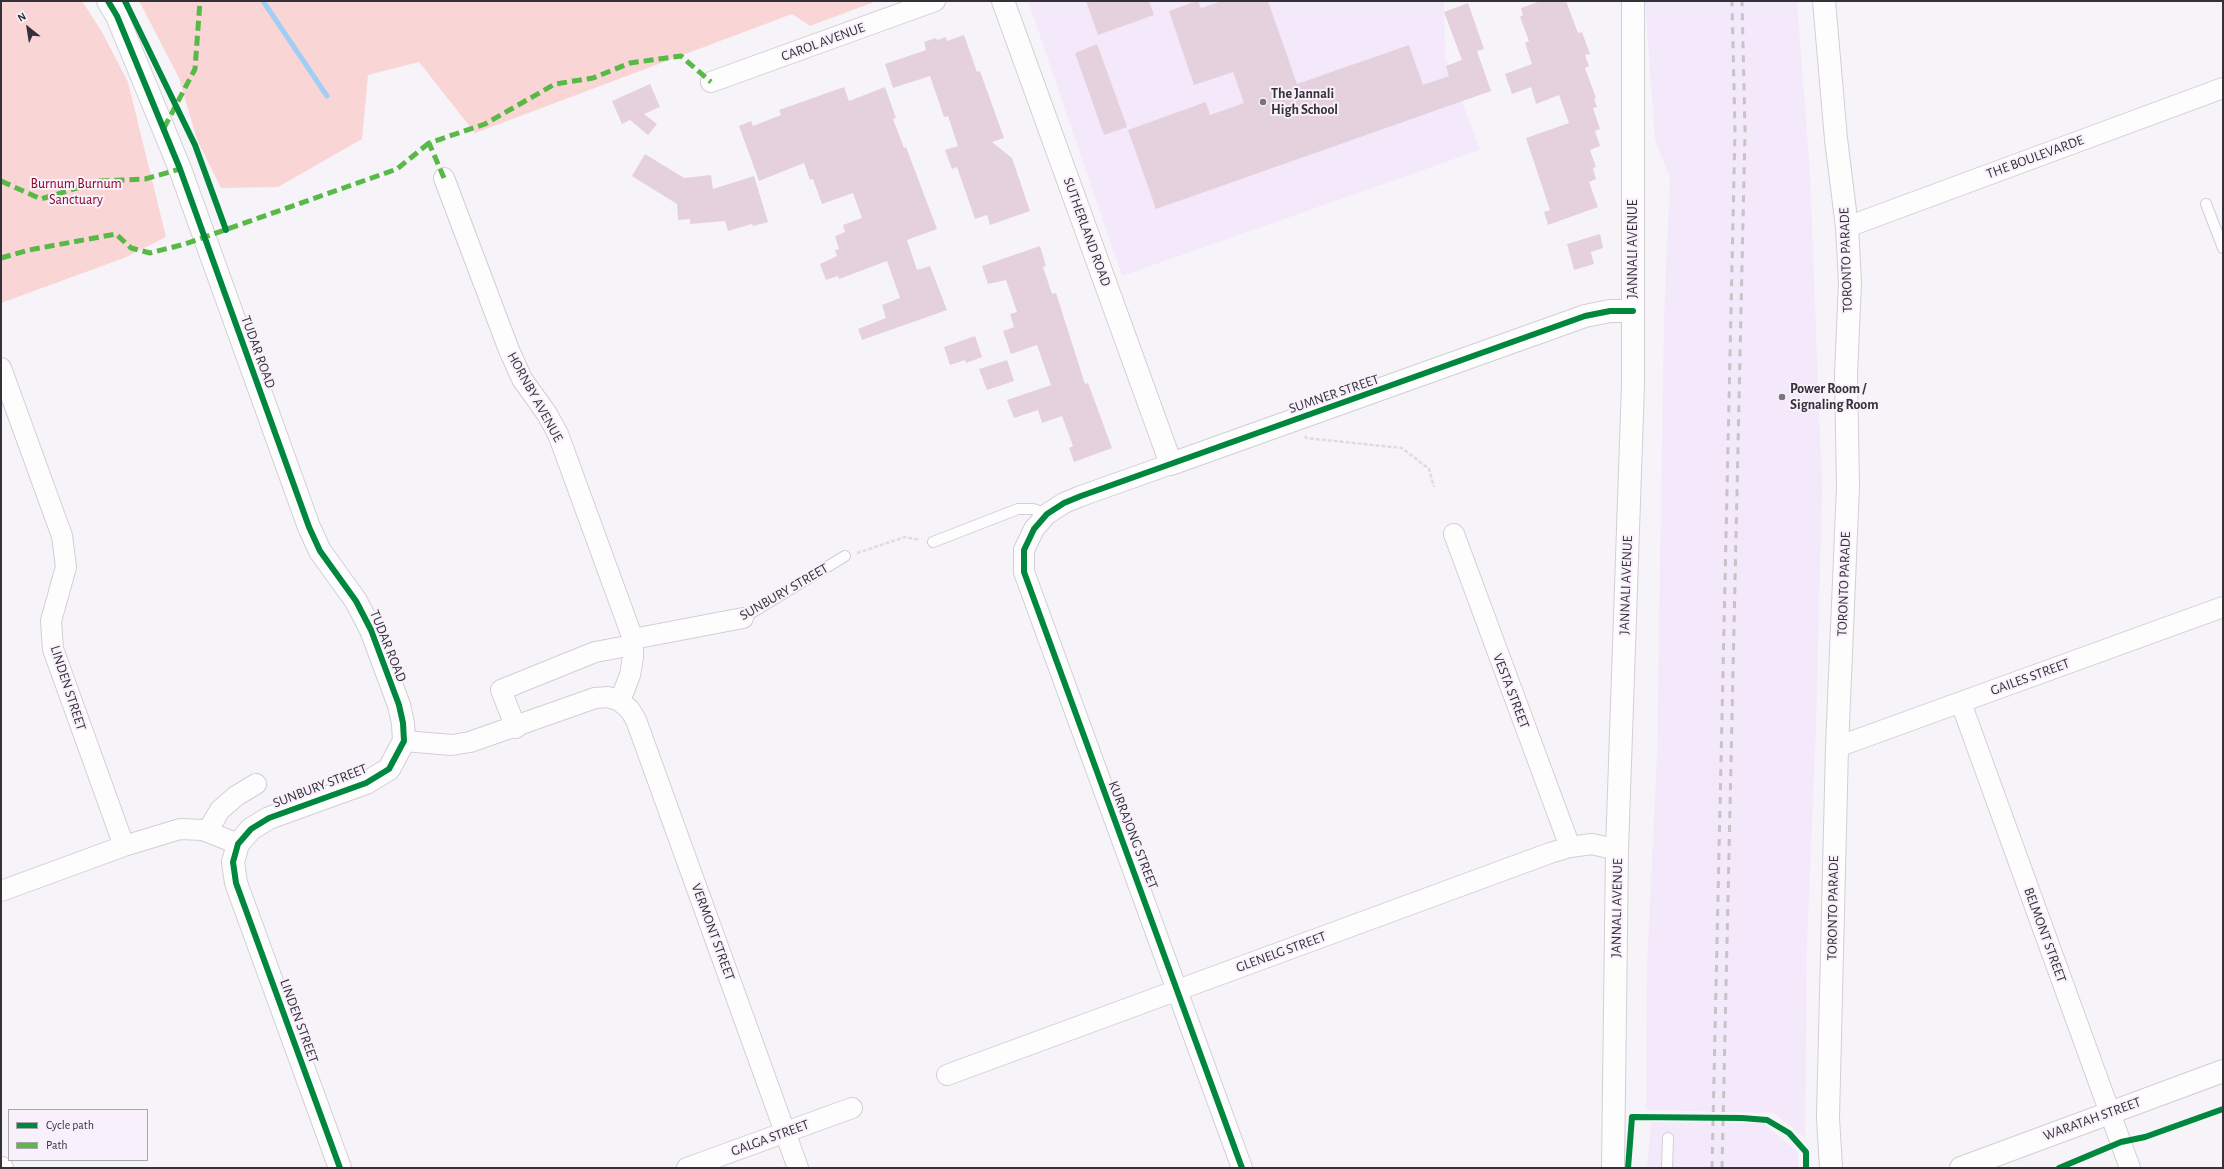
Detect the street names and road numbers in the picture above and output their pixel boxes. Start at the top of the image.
street label: CAROL AVENUE [779,19,867,65]
street label: THE BOULEVARDE [1984,132,2086,182]
street label: SUTHERLAND ROAD [1060,175,1114,289]
street label: JANNALI AVENUE [1625,199,1641,299]
street label: TORONTO PARADE [1836,207,1856,313]
street label: TUDAR ROAD [237,313,279,391]
street label: HORNBY AVENUE [503,349,567,445]
street label: SUMNER STREET [1287,371,1381,417]
street label: TORONTO PARADE [1834,531,1854,637]
street label: JANNALI AVENUE [1616,535,1636,635]
street label: SUNBURY STREET [737,560,831,624]
street label: TUDAR ROAD [366,608,410,684]
street label: LINDEN STREET [46,643,90,733]
street label: VESTA STREET [1489,651,1533,731]
street label: GAILES STREET [1988,655,2072,699]
street label: SUNBURY STREET [270,760,370,812]
street label: KURRAJONG STREET [1105,779,1161,891]
street label: TORONTO PARADE [1824,855,1842,961]
street label: JANNALI AVENUE [1608,858,1626,958]
street label: VERMONT STREET [688,881,738,983]
street label: BELMONT STREET [2020,885,2070,985]
street label: GLENELG STREET [1234,928,1328,976]
street label: LINDEN STREET [276,977,322,1065]
street label: WARATAH STREET [2041,1094,2143,1144]
street label: GALGA STREET [729,1116,811,1160]

